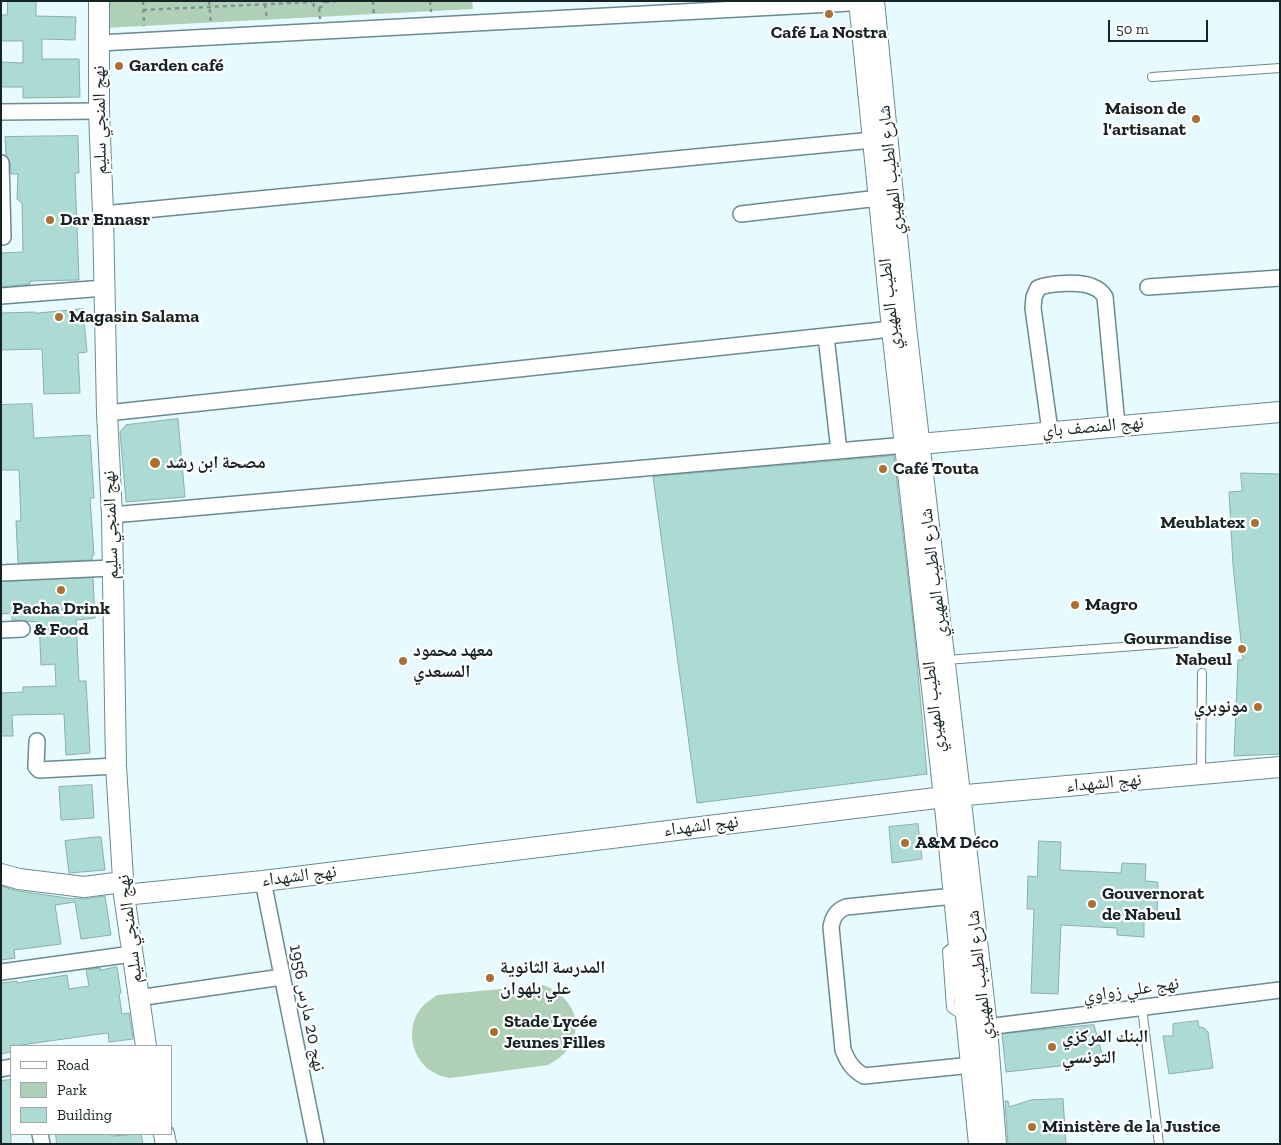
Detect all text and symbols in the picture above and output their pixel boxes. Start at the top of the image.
marker: Café La Nostra [823,8,835,20]
scale bar [1111,10,1211,42]
text: 50 m [1116,20,1149,38]
place label: Café La Nostra [771,22,887,44]
place label: Garden café [129,55,224,77]
marker: Garden café [113,60,125,72]
street label: نهج المنجي سليم [88,65,112,175]
place label: Maison de l'artisanat [1103,98,1186,140]
street label: شارع الطيب المهيري [873,104,909,236]
marker: Maison de l'artisanat [1190,113,1202,125]
place label: Dar Ennasr [60,209,150,231]
marker: Dar Ennasr [44,214,56,226]
street label: الطيب المهيري [874,257,906,351]
place label: Magasin Salama [69,306,199,328]
marker: Magasin Salama [53,311,65,323]
street label: نهج المنصف باي [1041,412,1145,442]
place label: مصحة ابن رشد [166,452,266,474]
marker: مصحة ابن رشد [148,456,162,470]
place label: Café Touta [893,458,979,480]
marker: Café Touta [877,463,889,475]
street label: نهج المنجي سليم [98,470,124,580]
street label: شارع الطيب المهيري [915,507,953,639]
place label: Meublatex [1160,512,1245,534]
marker: Meublatex [1249,517,1261,529]
marker: Pacha Drink & Food [55,584,67,596]
place label: Magro [1085,594,1138,616]
place label: Pacha Drink & Food [12,598,110,640]
marker: Magro [1069,599,1081,611]
place label: Gourmandise Nabeul [1124,628,1232,670]
place label: معهد محمود المسعدي [413,640,493,682]
marker: Gourmandise Nabeul [1236,643,1248,655]
marker: معهد محمود المسعدي [397,655,409,667]
street label: الطيب المهيري [918,660,950,754]
place label: مونوبري [1193,696,1248,718]
marker: مونوبري [1252,701,1264,713]
street label: نهج الشهداء [1065,769,1143,797]
street label: نهج الشهداء [662,811,740,841]
place label: A&M Déco [915,832,999,854]
marker: A&M Déco [899,837,911,849]
street label: نهج الشهداء [260,861,338,891]
street label: نهج المنجي سليم [113,873,147,985]
place label: Gouvernorat de Nabeul [1102,883,1204,926]
marker: Gouvernorat de Nabeul [1086,898,1098,910]
street label: شارع الطيب المهيري [962,909,998,1041]
street label: نهج 20 مارس 1956 [284,943,330,1073]
place label: المدرسة الثانوية علي بلهوان [500,957,605,1000]
marker: المدرسة الثانوية علي بلهوان [484,972,496,984]
street label: نهج علي زواوي [1081,973,1181,1007]
place label: Stade Lycée Jeunes Filles [504,1011,605,1054]
marker: Stade Lycée Jeunes Filles [488,1026,500,1038]
place label: البنك المركزي التونسي [1062,1026,1148,1068]
marker: البنك المركزي التونسي [1046,1041,1058,1053]
legend [10,1045,172,1135]
text: Road [57,1056,89,1074]
text: Park [57,1081,87,1099]
text: Building [57,1106,112,1124]
place label: Ministère de la Justice [1042,1116,1220,1138]
marker: Ministère de la Justice [1026,1121,1038,1133]

